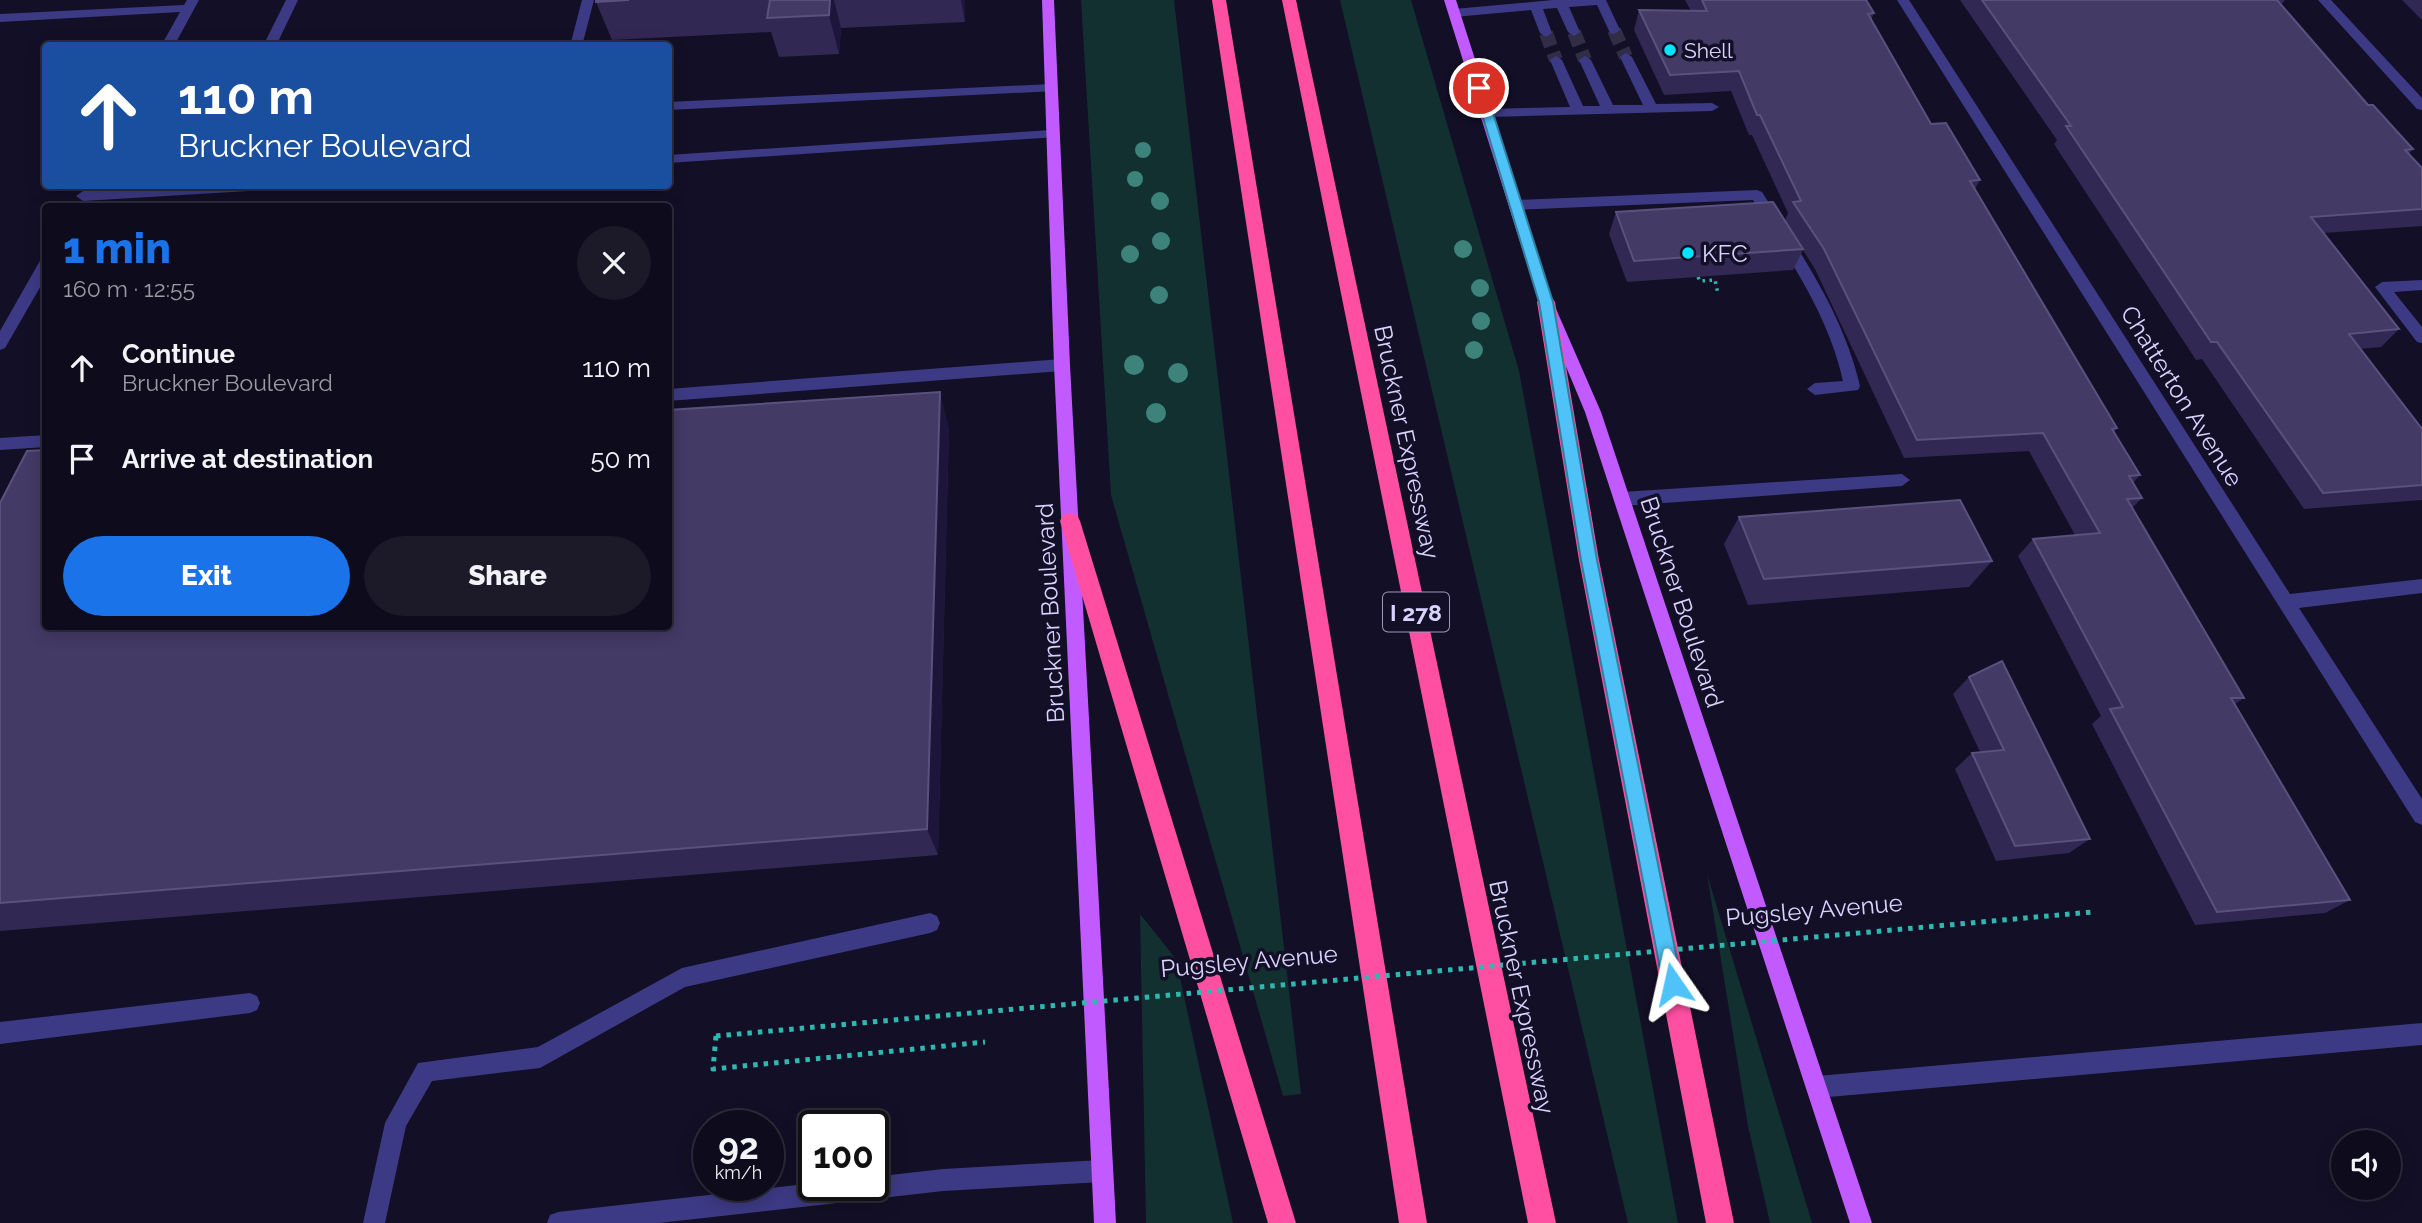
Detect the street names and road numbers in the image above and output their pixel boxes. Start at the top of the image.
street label: Chatterton Avenue [2115,300,2249,492]
street label: Bruckner Expressway [1368,323,1446,561]
street label: Bruckner Boulevard [1634,493,1730,711]
street label: Bruckner Boulevard [1030,502,1070,724]
road number: I 278 [1383,592,1449,632]
street label: Bruckner Expressway [1483,878,1561,1116]
street label: Pugsley Avenue [1724,888,1904,932]
street label: Pugsley Avenue [1159,939,1339,983]

